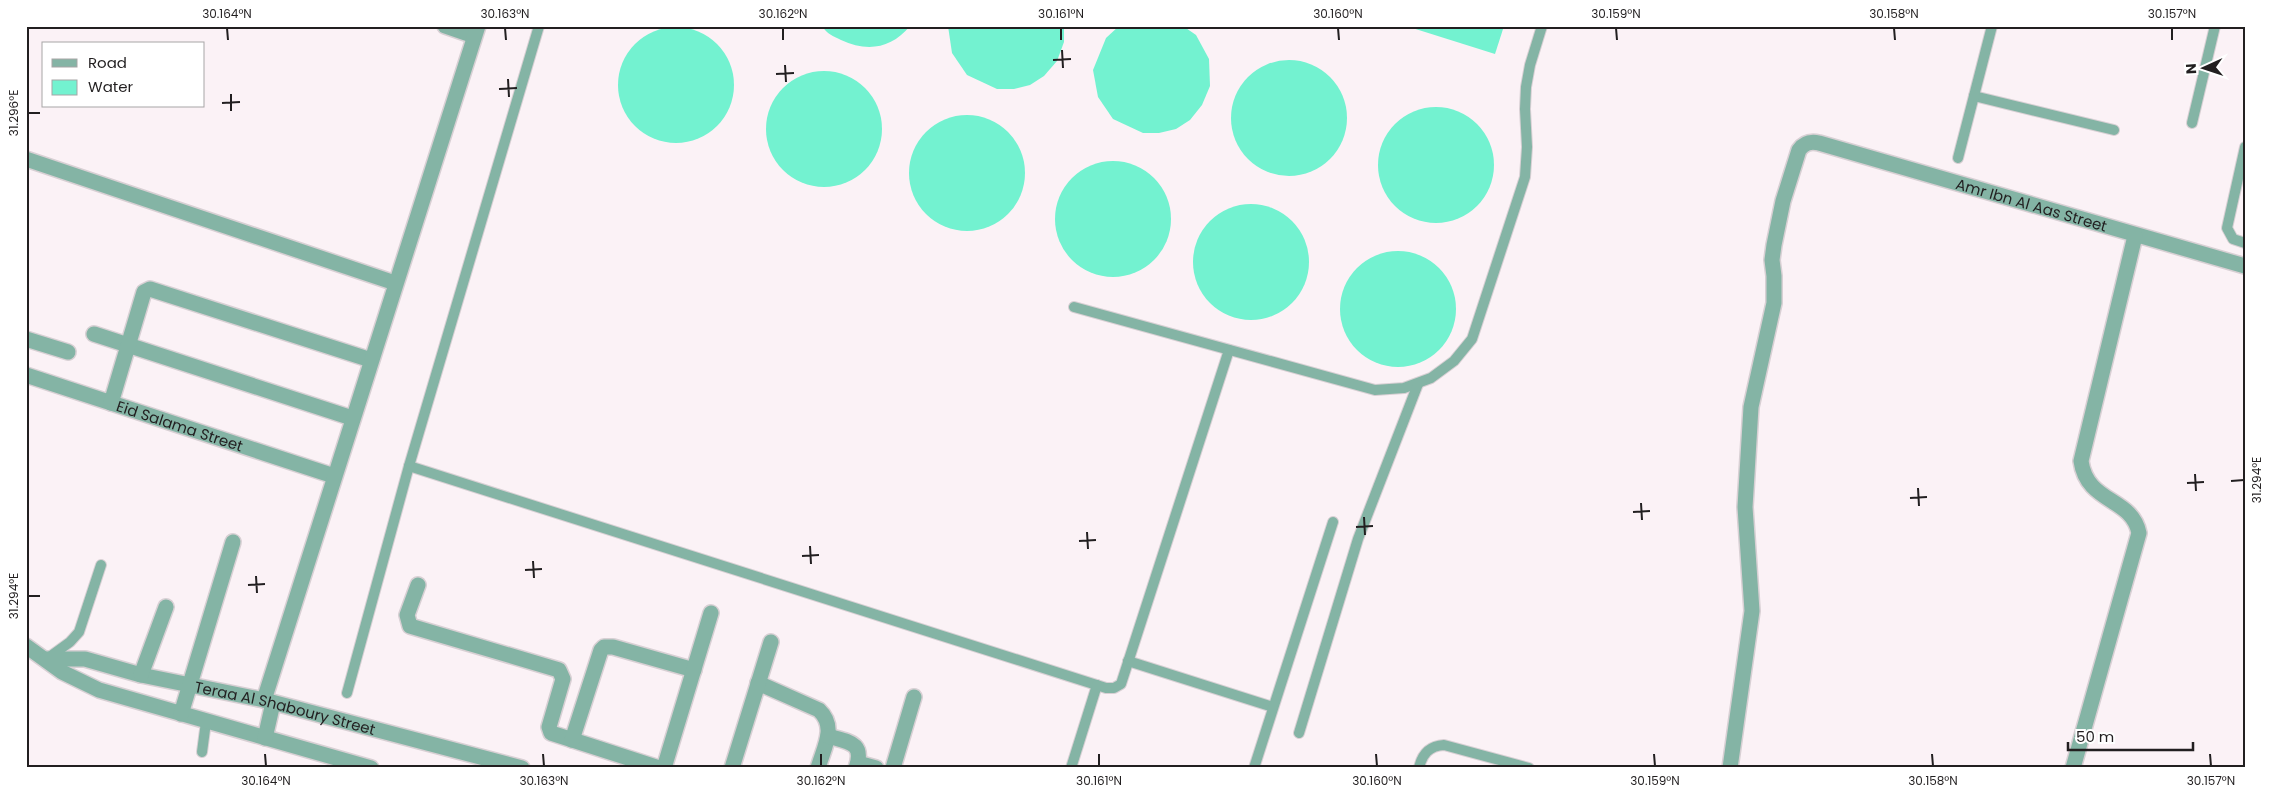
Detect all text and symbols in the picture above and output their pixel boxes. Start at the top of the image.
text: 30.164°N [202,5,252,22]
text: 30.163°N [480,5,530,22]
text: 30.162°N [759,5,807,22]
text: 30.161°N [1038,5,1084,22]
text: 30.160°N [1313,5,1363,22]
text: 30.159°N [1591,5,1641,22]
text: 30.158°N [1869,5,1919,22]
text: 30.157°N [2148,5,2196,22]
legend [42,42,205,108]
north arrow [2178,42,2228,92]
text: Road [88,52,127,73]
text: N [2181,63,2201,74]
text: Water [88,76,134,97]
text: 31.296°E [5,90,22,136]
street label: Amr Ibn Al Aas Street [1953,173,2110,236]
street label: Eid Salama Street [114,395,246,456]
text: 31.294°E [2248,457,2265,503]
text: 31.294°E [5,573,22,619]
street label: Teraa Al Shaboury Street [193,676,378,739]
scale bar [2068,719,2194,751]
text: 50 m [2076,726,2114,747]
text: 30.164°N [241,772,291,789]
text: 30.163°N [519,772,569,789]
text: 30.162°N [797,772,845,789]
text: 30.161°N [1076,772,1122,789]
text: 30.160°N [1352,772,1402,789]
text: 30.159°N [1630,772,1680,789]
text: 30.158°N [1908,772,1958,789]
text: 30.157°N [2187,772,2235,789]

